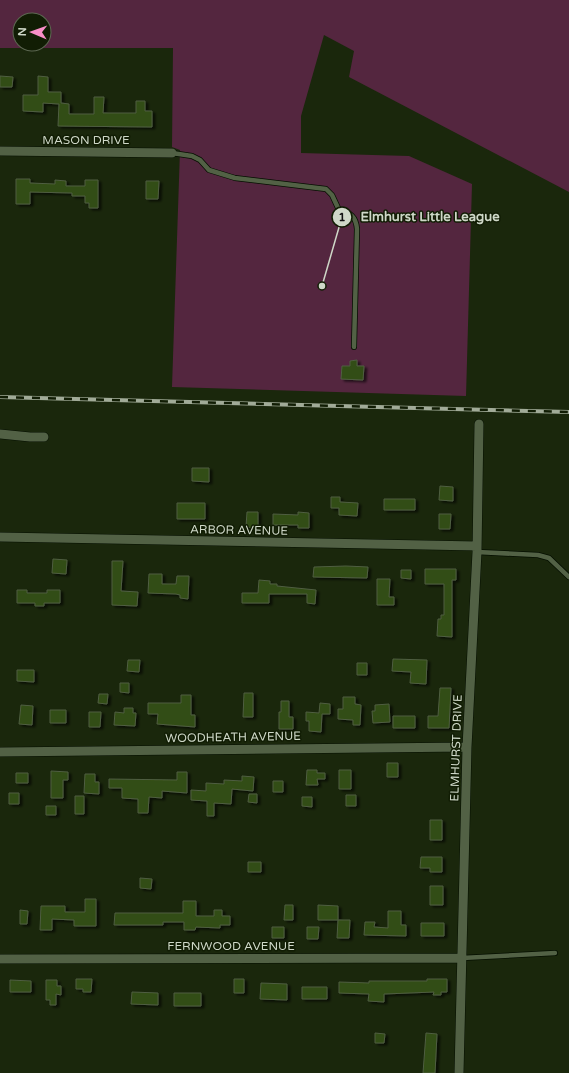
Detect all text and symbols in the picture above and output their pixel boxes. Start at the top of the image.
north arrow [12,12,52,52]
text: N [16,27,29,36]
street label: MASON DRIVE [42,133,130,147]
callout: Elmhurst Little League [332,204,507,229]
text: Elmhurst Little League [360,209,500,225]
text: 1 [338,210,346,224]
street label: ARBOR AVENUE [190,522,288,538]
street label: ELMHURST DRIVE [447,694,465,802]
street label: WOODHEATH AVENUE [165,729,301,745]
street label: FERNWOOD AVENUE [167,939,295,953]

